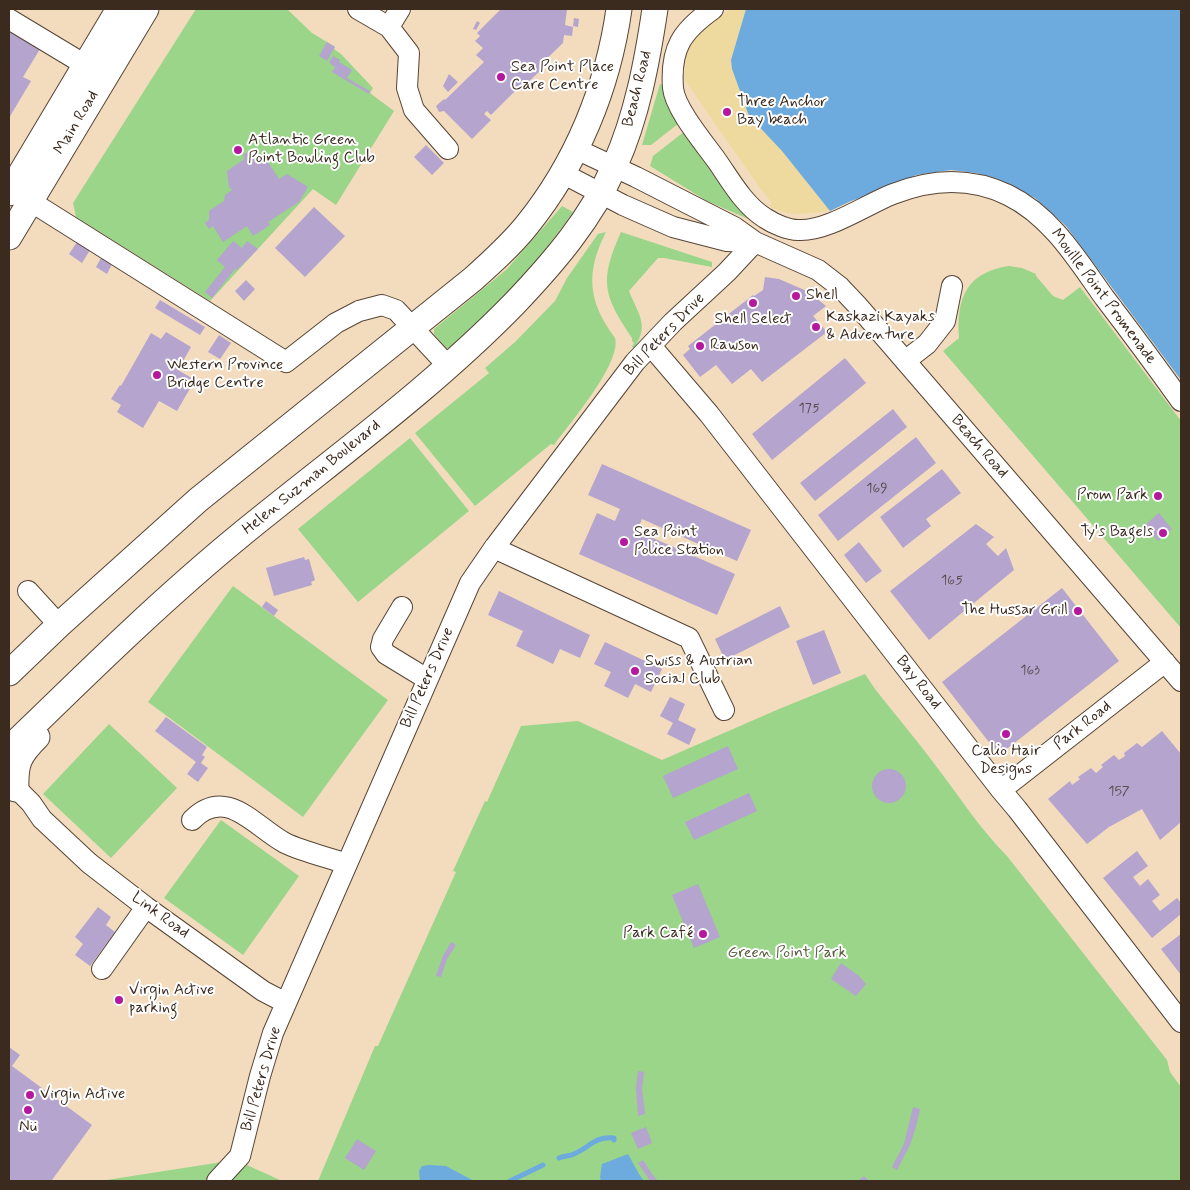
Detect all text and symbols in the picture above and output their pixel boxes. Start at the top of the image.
street label: Beach Road [619,49,657,129]
place label: Sea Point Place Care Centre [511,58,614,96]
marker: Sea Point Place Care Centre [495,71,507,83]
street label: Main Road [50,87,104,159]
place label: Three Anchor Bay beach [737,93,827,131]
marker: Three Anchor Bay beach [721,106,733,118]
place label: Atlantic Green Point Bowling Club [248,131,375,169]
marker: Atlantic Green Point Bowling Club [232,144,244,156]
street label: Mouille Point Promenade [1046,225,1160,369]
place label: Shell [806,286,838,306]
street label: Bill Peters Drive [621,289,709,381]
marker: Shell [790,290,802,302]
marker: Shell Select [747,297,759,309]
place label: Kaskazi Kayaks & Adventure [826,308,935,346]
place label: Shell Select [715,310,791,330]
marker: Kaskazi Kayaks & Adventure [810,321,822,333]
place label: Rawson [710,336,759,356]
marker: Rawson [694,340,706,352]
place label: Western Province Bridge Centre [167,356,283,394]
marker: Western Province Bridge Centre [151,369,163,381]
house number: 175 [798,401,820,417]
street label: Beach Road [946,411,1012,483]
street label: Helen Suzman Boulevard [239,416,385,540]
house number: 169 [866,481,888,497]
place label: Prom Park [1077,486,1148,506]
marker: Prom Park [1152,490,1164,502]
place label: Sea Point Police Station [634,523,724,561]
place label: Ty's Bagels [1080,523,1153,543]
marker: Ty's Bagels [1157,527,1169,539]
marker: Sea Point Police Station [618,536,630,548]
house number: 165 [941,573,963,589]
place label: The Hussar Grill [961,601,1068,621]
marker: The Hussar Grill [1072,605,1084,617]
street label: Bill Peters Drive [397,625,459,731]
place label: Swiss & Austrian Social Club [645,652,753,690]
street label: Bay Road [891,652,945,714]
house number: 163 [1020,663,1040,679]
marker: Swiss & Austrian Social Club [629,665,641,677]
street label: Park Road [1050,697,1116,755]
marker: Calio Hair Designs [1000,728,1012,740]
place label: Calio Hair Designs [971,742,1041,780]
house number: 157 [1108,784,1130,800]
street label: Link Road [127,889,193,943]
place label: Park Café [623,924,693,944]
marker: Park Café [697,928,709,940]
park label: Green Point Park [728,944,846,964]
place label: Virgin Active parking [129,981,214,1019]
marker: Virgin Active parking [113,994,125,1006]
street label: Bill Peters Drive [238,1024,286,1134]
place label: Virgin Active [40,1085,125,1105]
marker: Virgin Active [24,1089,36,1101]
marker: Nü [22,1104,34,1116]
place label: Nü [19,1118,37,1138]

